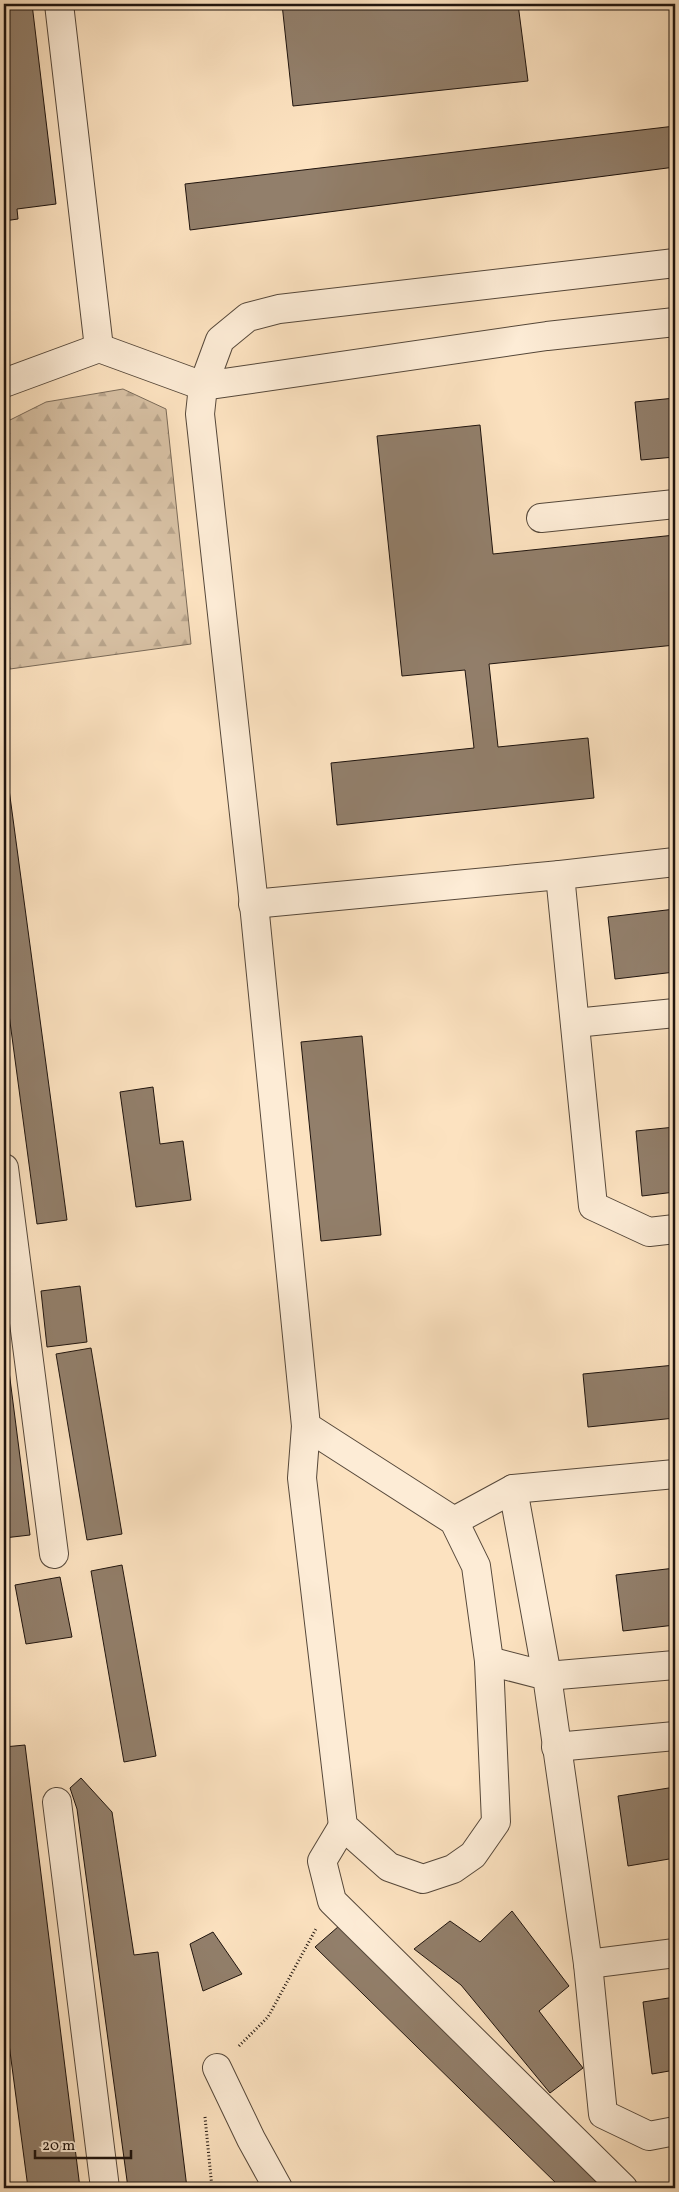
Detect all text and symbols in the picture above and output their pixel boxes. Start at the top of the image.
scale bar [35,2127,131,2159]
text: 20 m [42,2136,75,2157]

